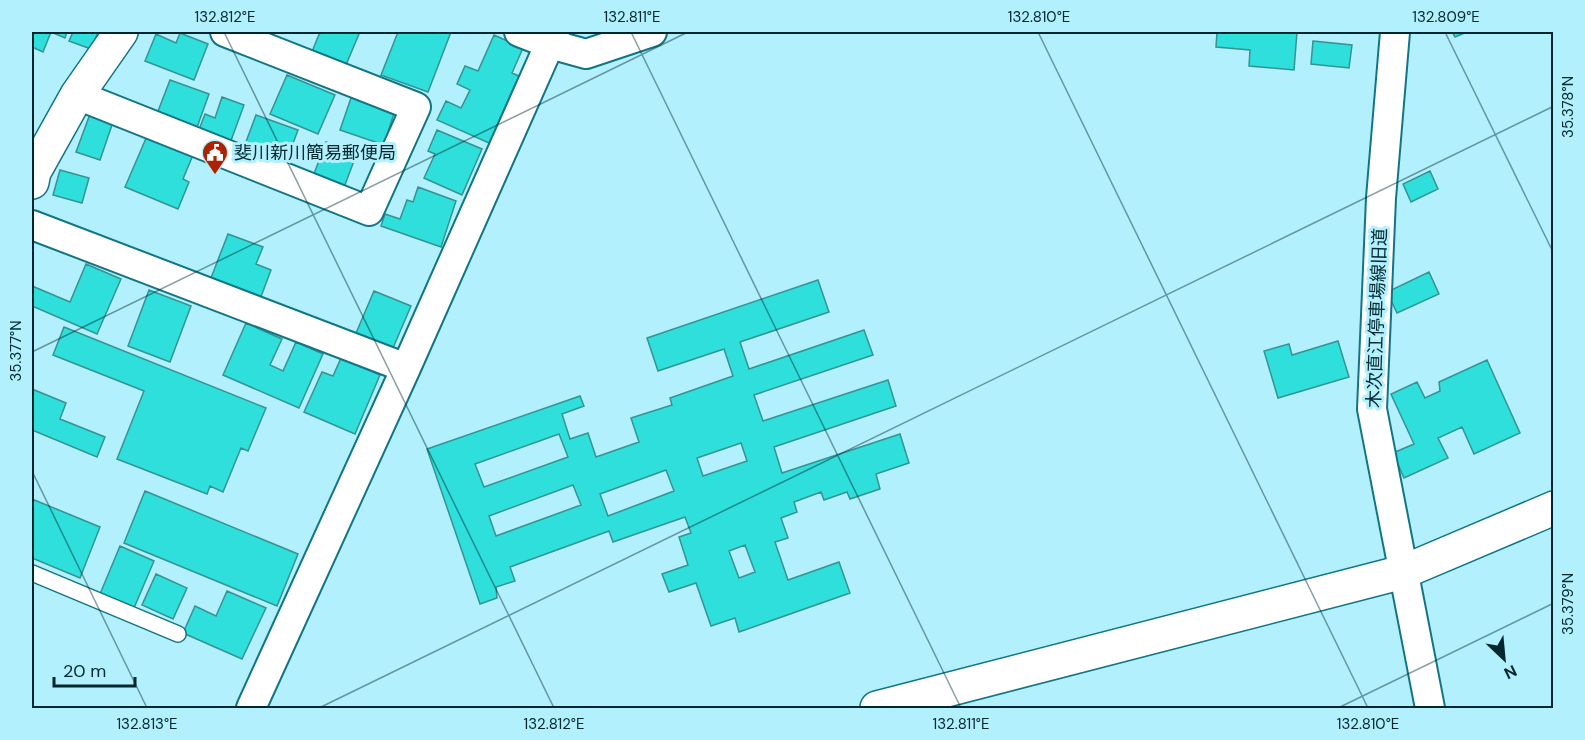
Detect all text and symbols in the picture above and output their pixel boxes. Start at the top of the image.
text: 132.812°E [195,7,255,27]
text: 132.811°E [604,7,660,27]
text: 132.810°E [1008,7,1070,27]
text: 132.809°E [1412,7,1480,27]
text: 35.378°N [1558,76,1578,138]
public building icon: 斐川新川簡易郵便局 [200,138,230,176]
place label: 斐川新川簡易郵便局 [234,141,396,165]
street label: 木次直江停車場線旧道 [1362,228,1392,408]
text: 35.377°N [6,320,26,382]
text: 35.379°N [1558,573,1578,635]
north arrow [1474,629,1534,689]
scale bar [54,650,135,688]
text: 20 m [63,659,106,683]
text: N [1501,660,1520,684]
text: 132.813°E [116,714,178,734]
text: 132.812°E [524,714,584,734]
text: 132.811°E [933,714,989,734]
text: 132.810°E [1337,714,1399,734]

